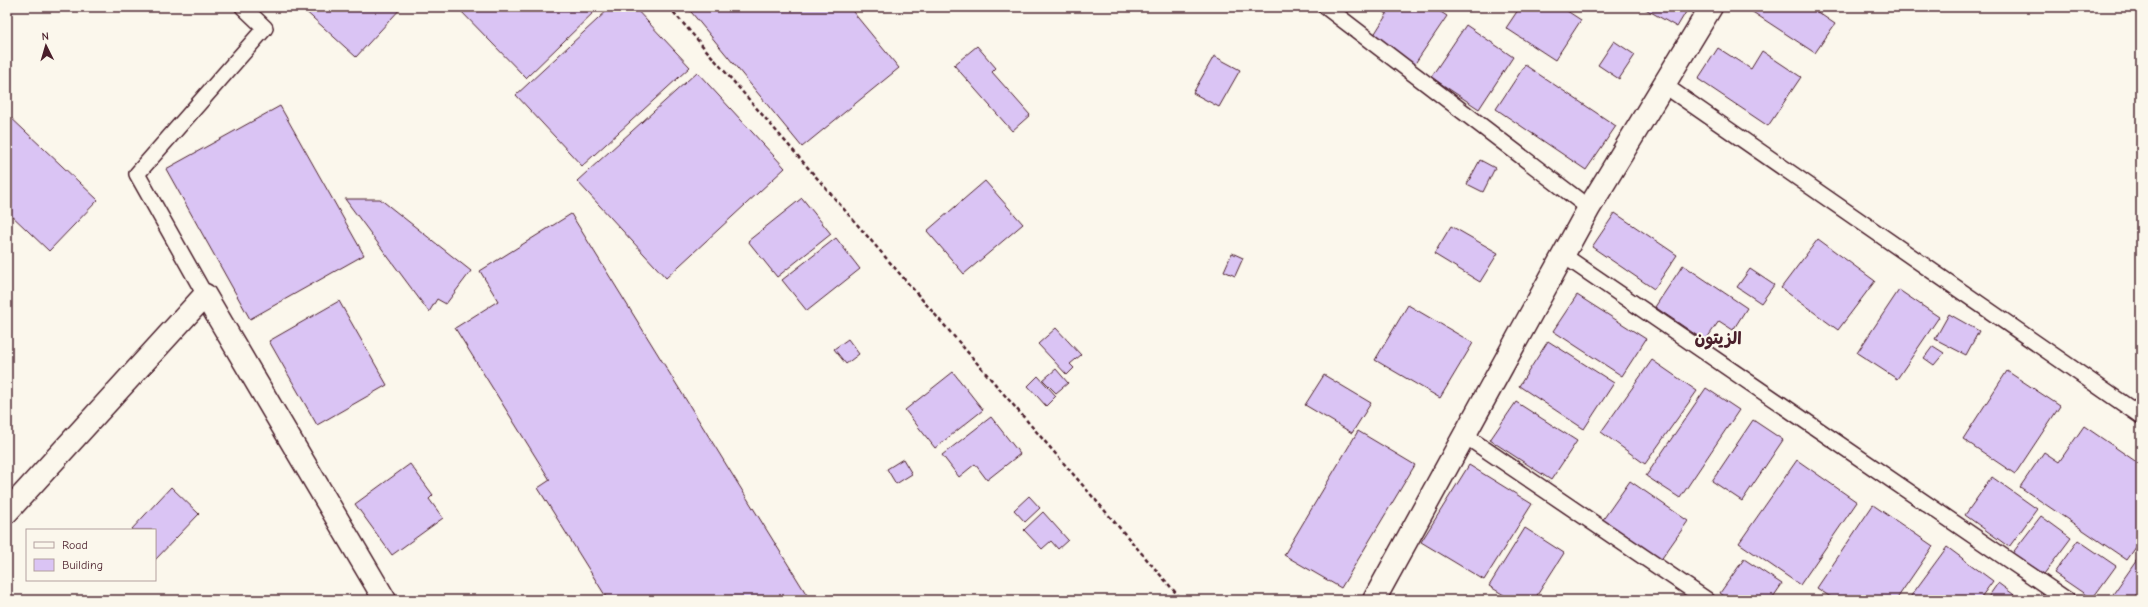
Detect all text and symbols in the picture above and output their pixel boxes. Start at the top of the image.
north arrow [26,26,66,66]
text: N [41,30,49,43]
district label: الزيتون [1694,329,1742,350]
legend [26,529,156,581]
text: Road [62,538,88,552]
text: Building [62,558,103,572]

